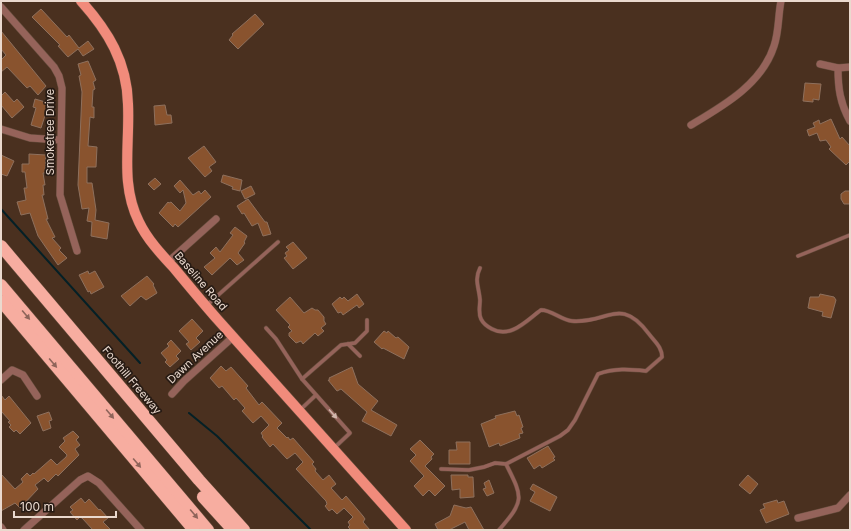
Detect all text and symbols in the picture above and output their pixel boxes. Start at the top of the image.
street label: Smoketree Drive [43,89,57,175]
street label: Baseline Road [172,249,230,313]
one-way arrow [22,310,31,320]
street label: Dawn Avenue [164,328,226,386]
street label: Foothill Freeway [100,343,164,417]
one-way arrow [48,358,57,369]
one-way arrow [106,409,115,420]
one-way arrow [329,409,338,419]
one-way arrow [132,457,141,468]
scale bar [14,493,116,519]
text: 100 m [20,499,54,514]
one-way arrow [190,508,199,519]

